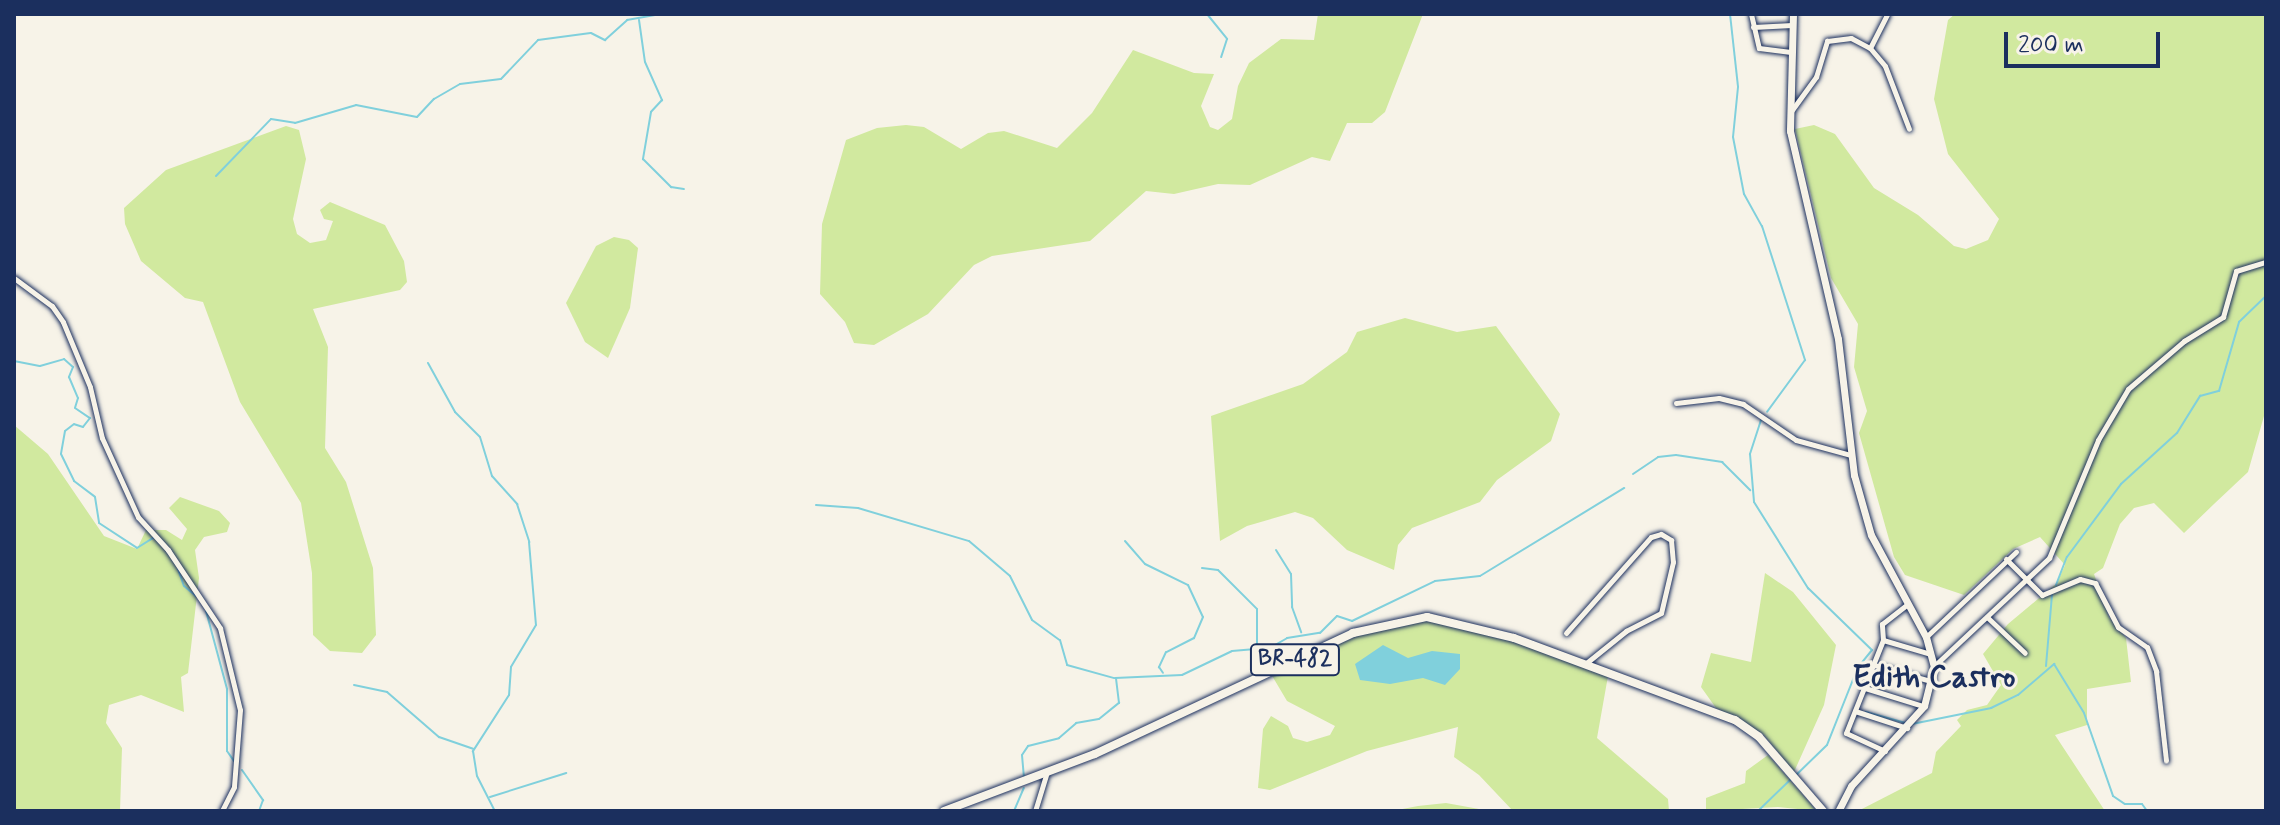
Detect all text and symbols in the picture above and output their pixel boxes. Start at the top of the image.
scale bar [2008,16,2164,66]
text: 200 m [2018,30,2084,61]
road number: BR-482 [1249,642,1341,678]
district label: Edith Castro [1852,658,2016,696]

